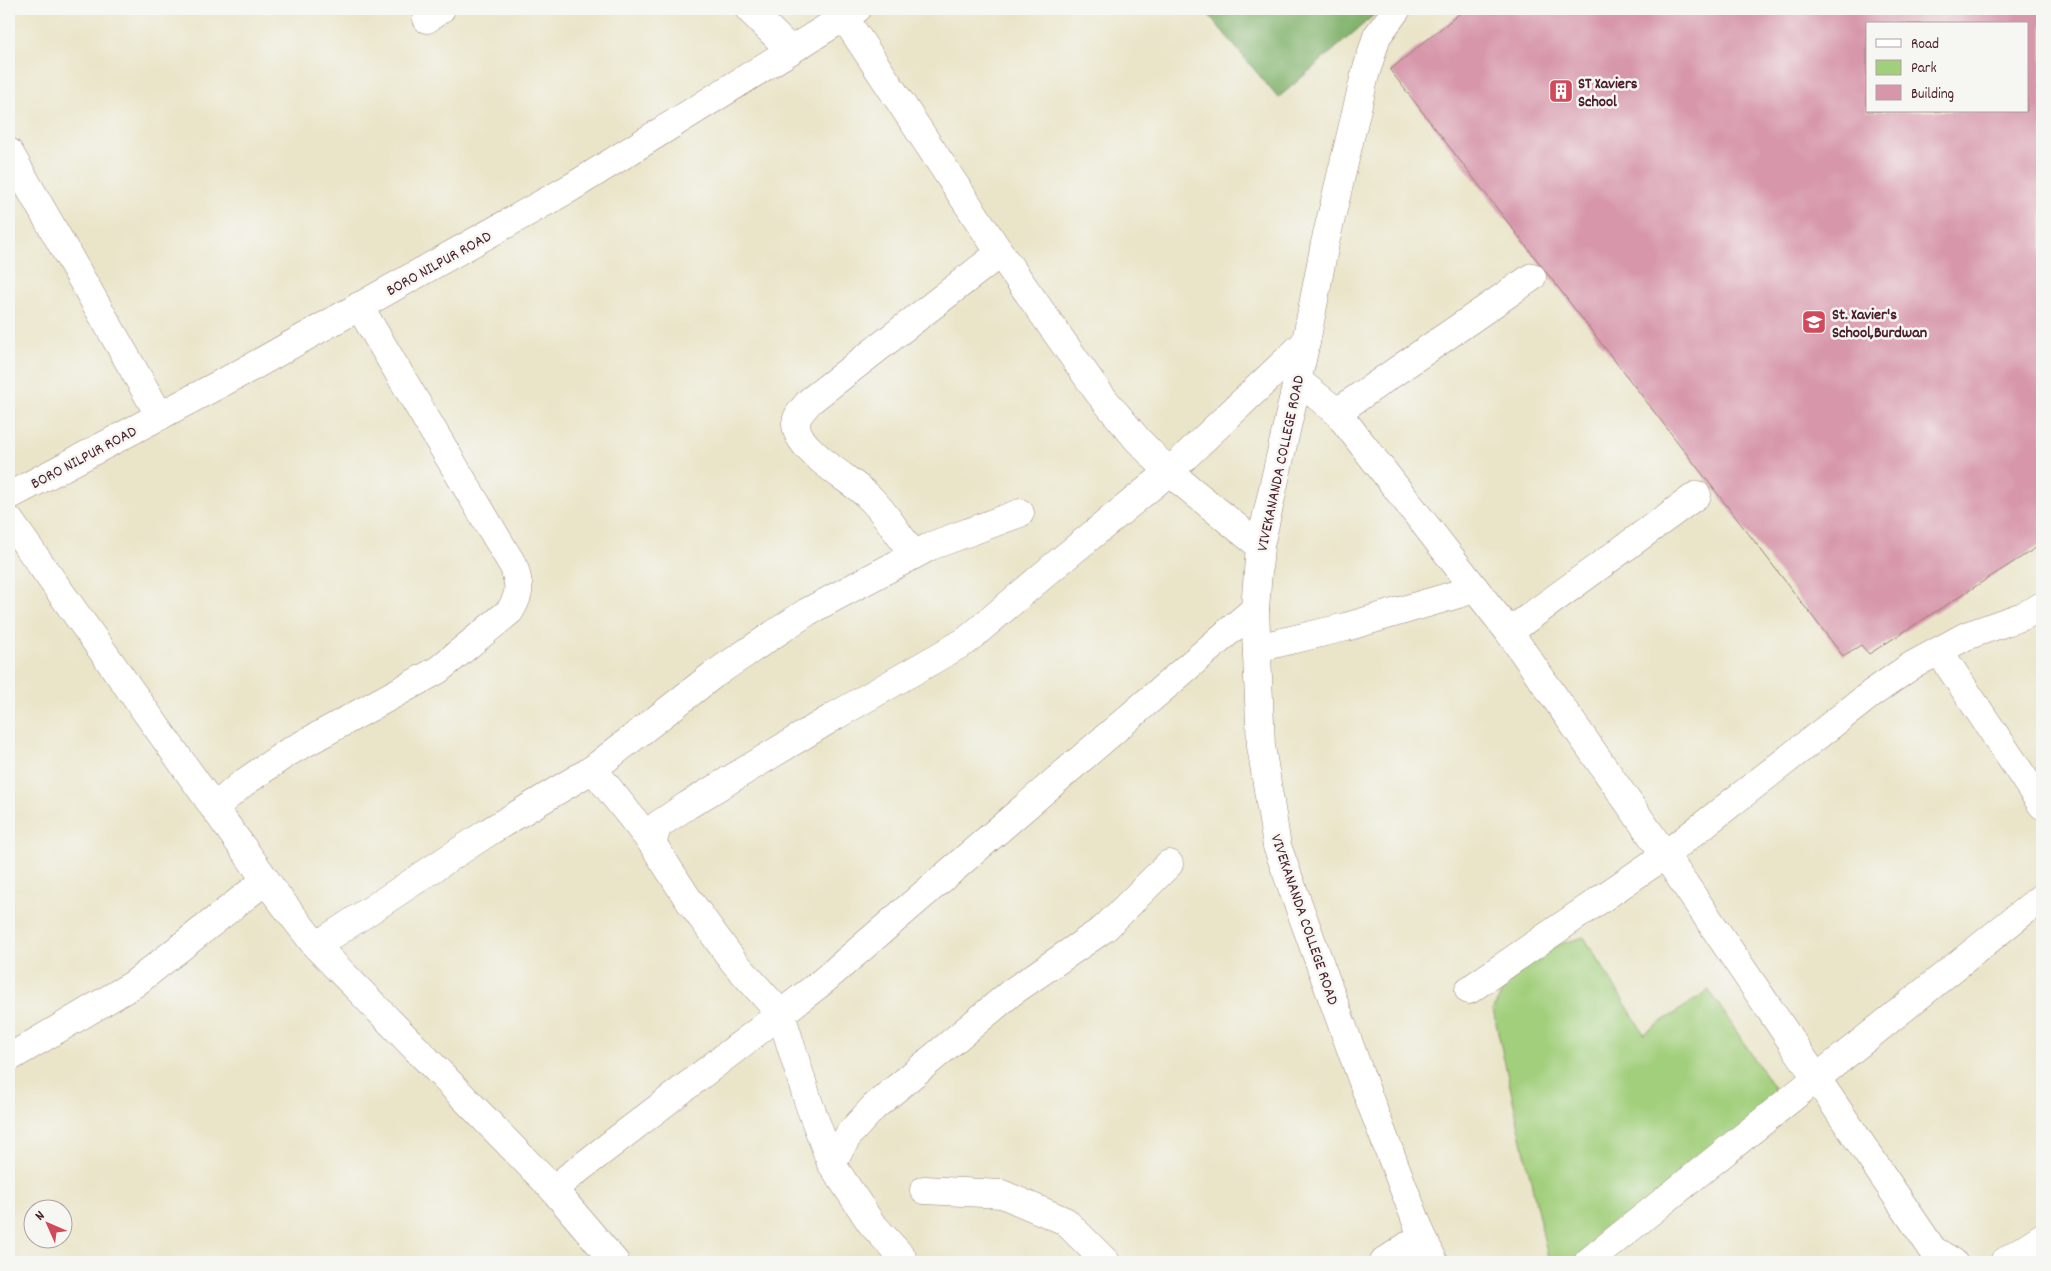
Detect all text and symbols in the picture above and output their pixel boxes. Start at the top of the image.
legend [1866,22,2028,112]
text: Road [1911,34,1939,56]
text: Park [1911,58,1937,80]
place label: ST Xaviers School [1578,73,1638,114]
building icon: ST Xaviers School [1548,78,1574,104]
text: Building [1911,84,1954,106]
street label: BORO NILPUR ROAD [382,226,496,303]
place label: St. Xavier's School,Burdwan [1832,304,1927,345]
school or university icon: St. Xavier's School,Burdwan [1801,309,1827,335]
street label: VIVEKANANDA COLLEGE ROAD [1252,373,1311,554]
street label: BORO NILPUR ROAD [27,421,141,496]
street label: VIVEKANANDA COLLEGE ROAD [1264,831,1344,1008]
north arrow [22,1198,72,1248]
text: N [31,1207,50,1226]

